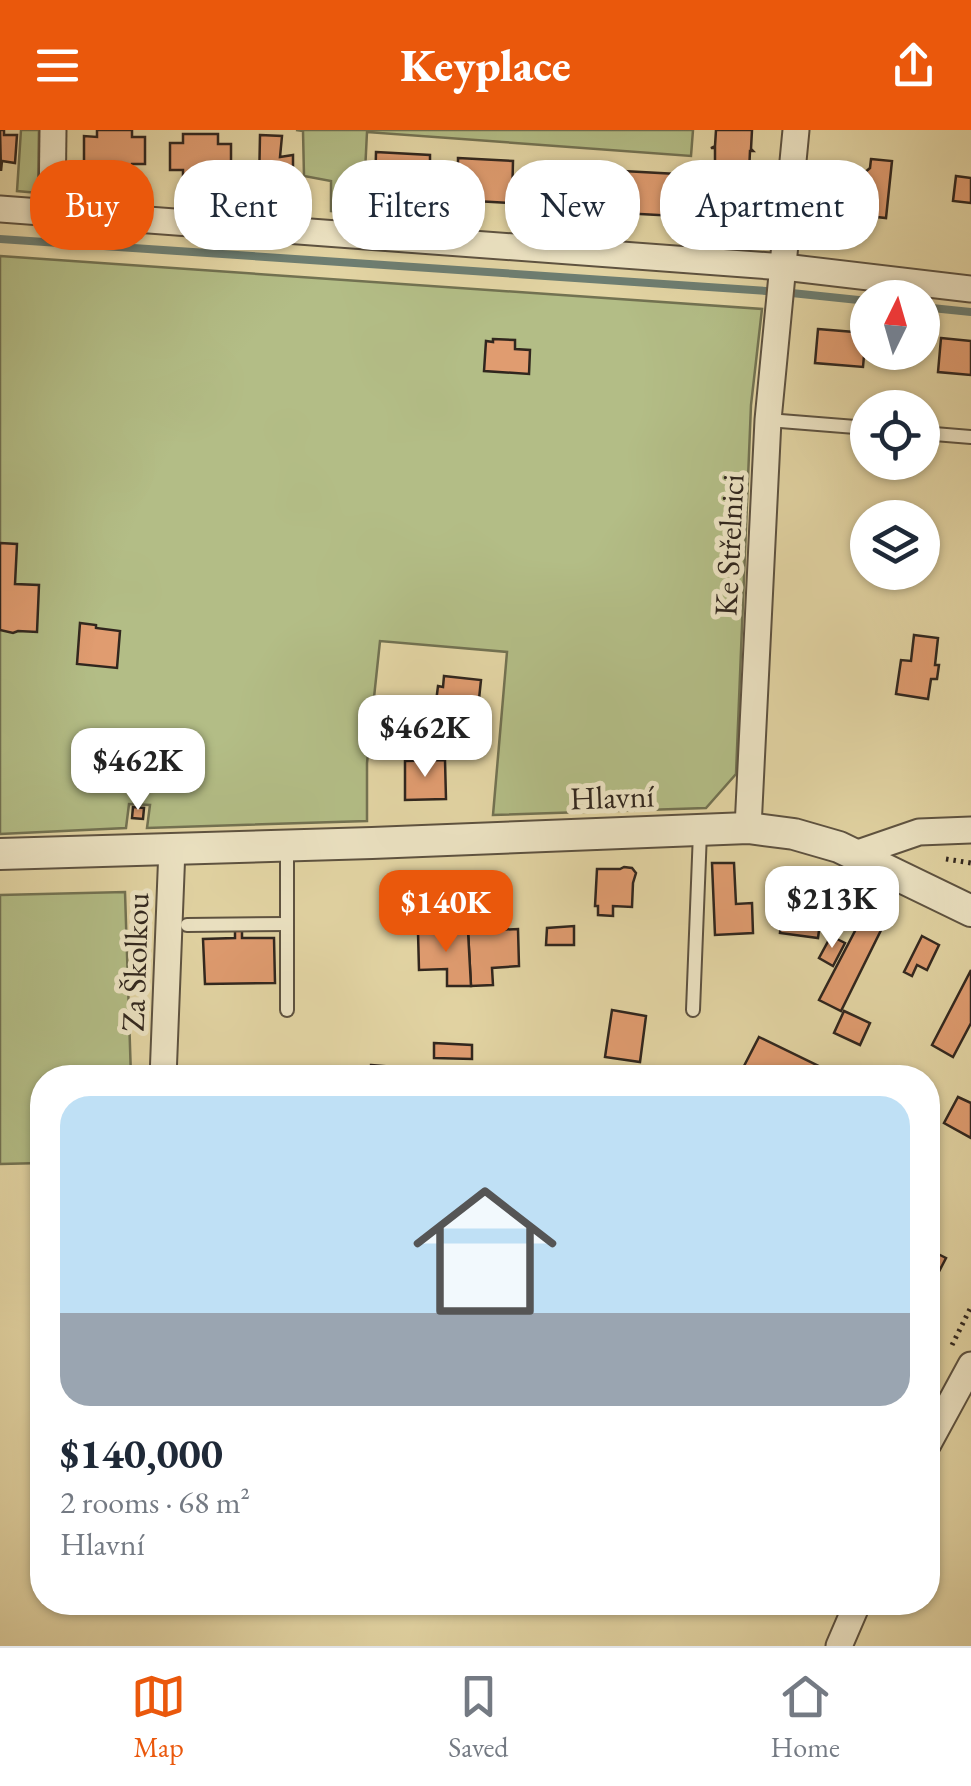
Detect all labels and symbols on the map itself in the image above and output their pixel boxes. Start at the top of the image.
north arrow [850,280,940,370]
street label: Ke Střelnici [704,473,754,617]
pin: $462K [355,695,495,780]
pin: $462K [68,728,208,813]
street label: Hlavní [569,775,655,819]
pin: $213K [762,866,902,951]
pin: $140K [376,870,516,955]
street label: Za Školkou [112,892,158,1032]

